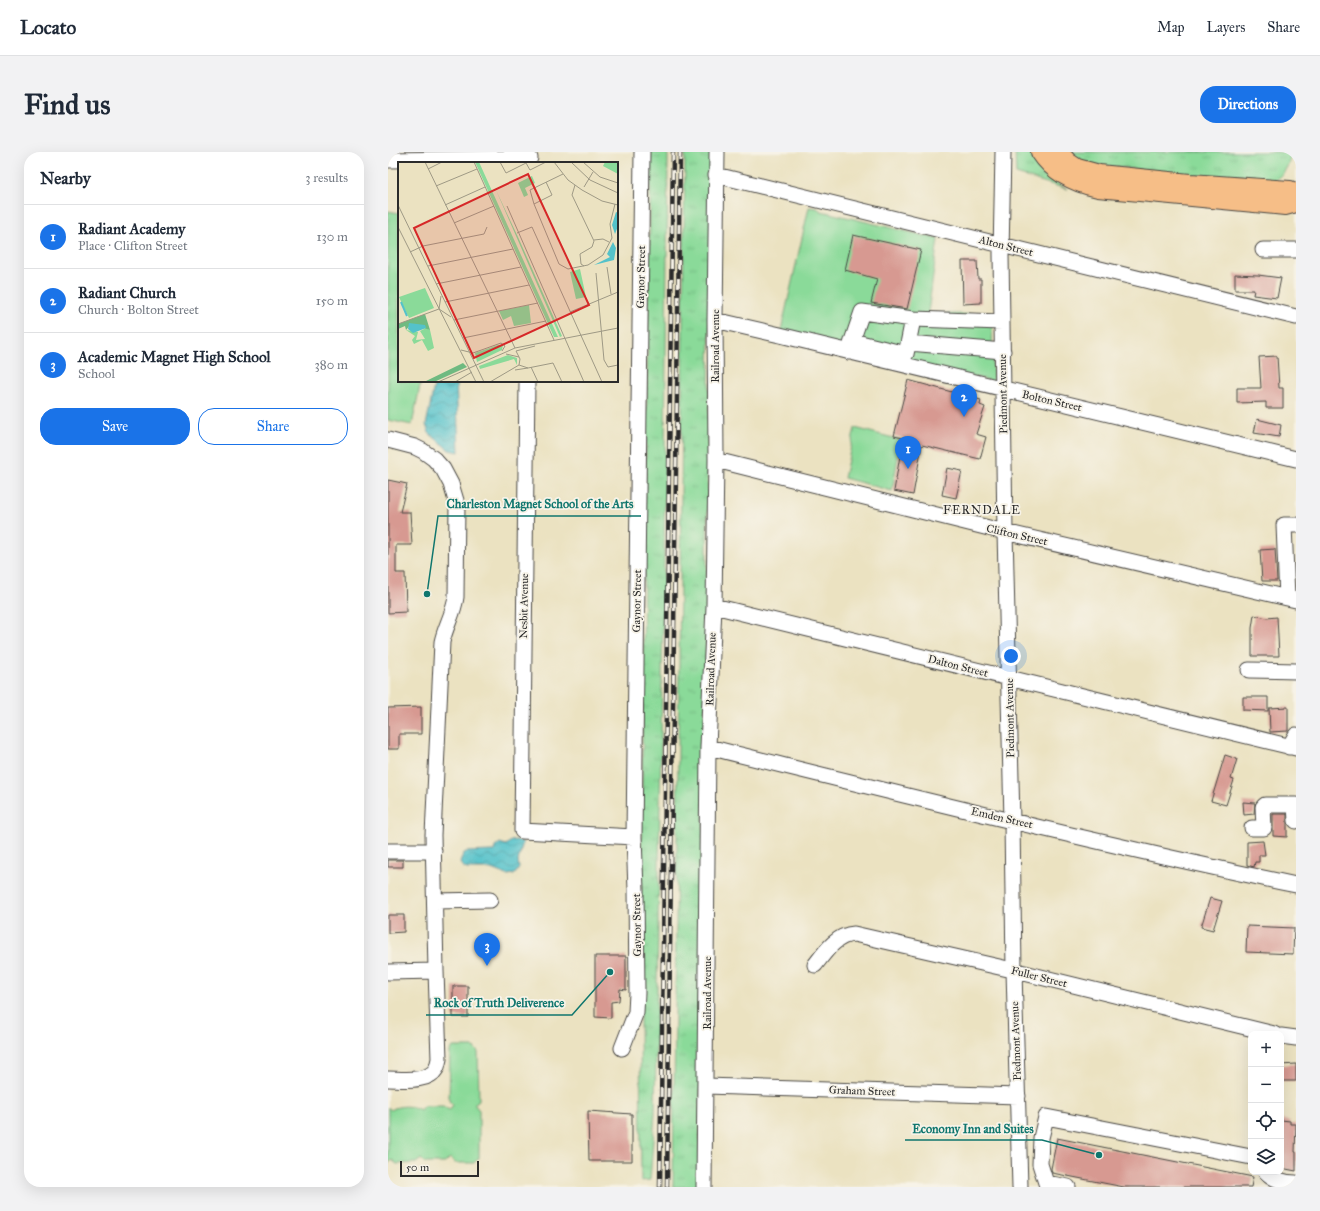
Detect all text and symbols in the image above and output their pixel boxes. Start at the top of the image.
text: Locato [20,16,76,39]
text: Map [1157,19,1185,36]
text: Layers [1207,19,1245,36]
text: Share [1267,19,1300,36]
button: Directions [1200,86,1296,123]
text: Find us [24,87,110,122]
inset map [398,162,618,382]
text: Nearby [40,168,91,189]
text: 3 results [305,170,348,186]
text: Radiant Academy [78,220,185,238]
text: 1 [50,229,56,245]
text: 130 m [316,229,348,245]
street label: Alton Street [977,233,1035,259]
text: Place · Clifton Street [78,238,188,254]
street label: Gaynor Street [634,245,648,309]
text: Radiant Church [78,284,176,302]
text: 2 [50,293,56,309]
text: 150 m [316,293,348,309]
text: Church · Bolton Street [78,302,199,318]
street label: Railroad Avenue [709,309,722,383]
text: Academic Magnet High School [78,348,271,366]
street label: Piedmont Avenue [996,354,1010,434]
text: 3 [50,357,56,373]
text: 380 m [315,357,348,373]
text: School [78,366,115,382]
pin: 2 [951,384,977,417]
street label: Bolton Street [1021,388,1083,414]
button: Save [40,408,190,445]
button: Share [198,408,348,445]
pin: 1 [895,436,921,469]
callout: Charleston Magnet School of the Arts [438,492,641,516]
text: Charleston Magnet School of the Arts [447,497,634,512]
district label: FERNDALE [943,503,1021,517]
street label: Clifton Street [985,522,1049,548]
street label: Gaynor Street [630,569,644,633]
street label: Nesbit Avenue [517,573,531,639]
street label: Railroad Avenue [703,632,719,706]
your location [1001,646,1021,666]
street label: Dalton Street [927,652,989,680]
street label: Piedmont Avenue [1003,678,1017,758]
street label: Emden Street [970,805,1034,831]
street label: Gaynor Street [630,893,644,957]
pin: 3 [474,933,500,966]
street label: Railroad Avenue [701,956,714,1030]
street label: Fuller Street [1010,964,1068,990]
callout: Rock of Truth Deliverence [426,991,572,1015]
text: Rock of Truth Deliverence [434,996,564,1010]
street label: Piedmont Avenue [1008,1001,1024,1081]
map controls [1248,1031,1284,1175]
button: + [1248,1031,1284,1067]
button: − [1248,1067,1284,1103]
street label: Graham Street [829,1083,896,1099]
button: locate [1248,1103,1284,1139]
callout: Economy Inn and Suites [905,1116,1042,1140]
text: Economy Inn and Suites [912,1122,1034,1137]
button: layers [1248,1139,1284,1175]
scale bar [400,1159,479,1178]
text: 50 m [406,1161,429,1174]

